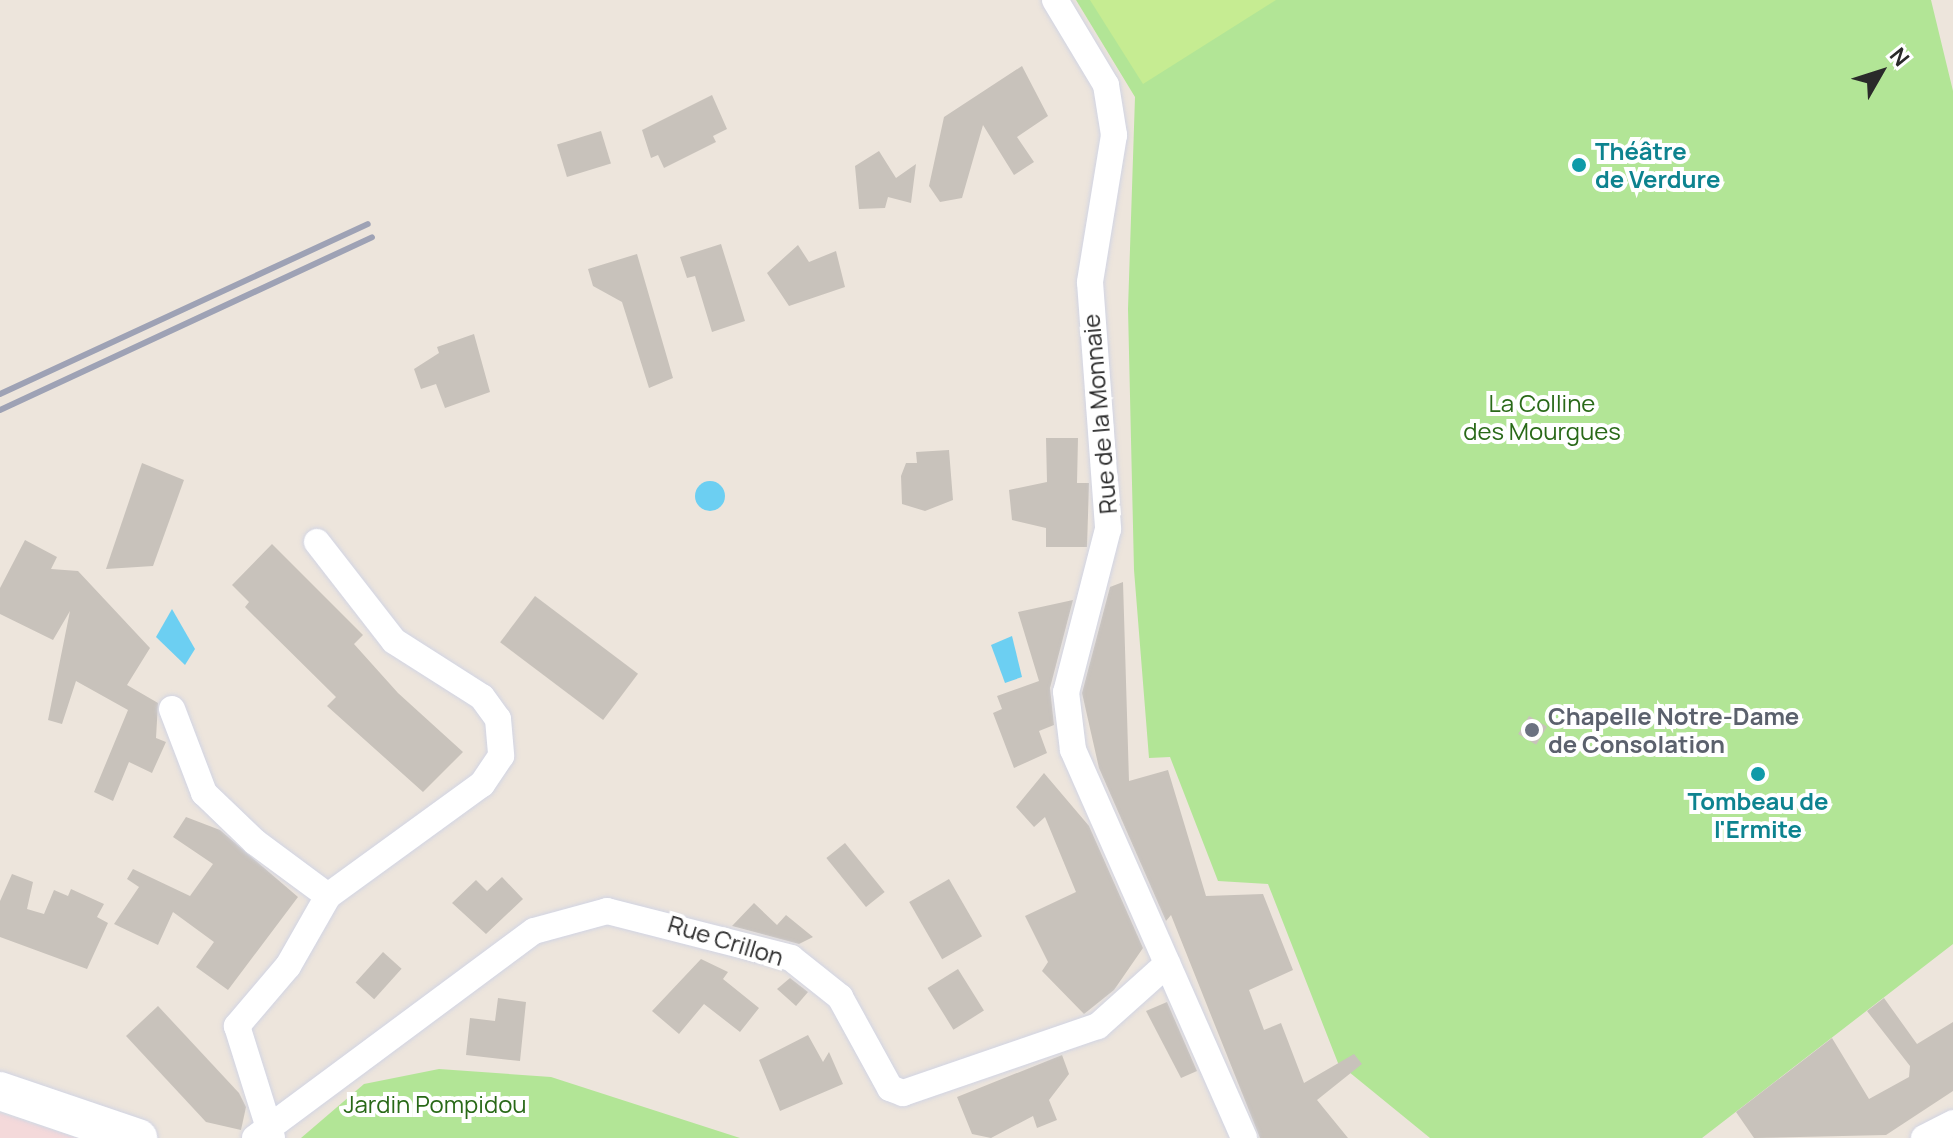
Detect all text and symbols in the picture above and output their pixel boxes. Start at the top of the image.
north arrow [1841,32,1921,112]
text: N [1883,41,1916,72]
place label: Théâtre de Verdure [1595,137,1720,193]
marker: Théâtre de Verdure [1570,156,1588,174]
street label: Rue de la Monnaie [1076,313,1122,515]
park label: La Colline des Mourgues [1463,389,1621,445]
place label: Chapelle Notre-Dame de Consolation [1548,702,1799,758]
marker: Chapelle Notre-Dame de Consolation [1523,721,1541,739]
marker: Tombeau de l'Ermite [1749,765,1767,783]
place label: Tombeau de l'Ermite [1688,787,1828,843]
street label: Rue Crillon [665,909,787,971]
park label: Jardin Pompidou [343,1090,527,1118]

